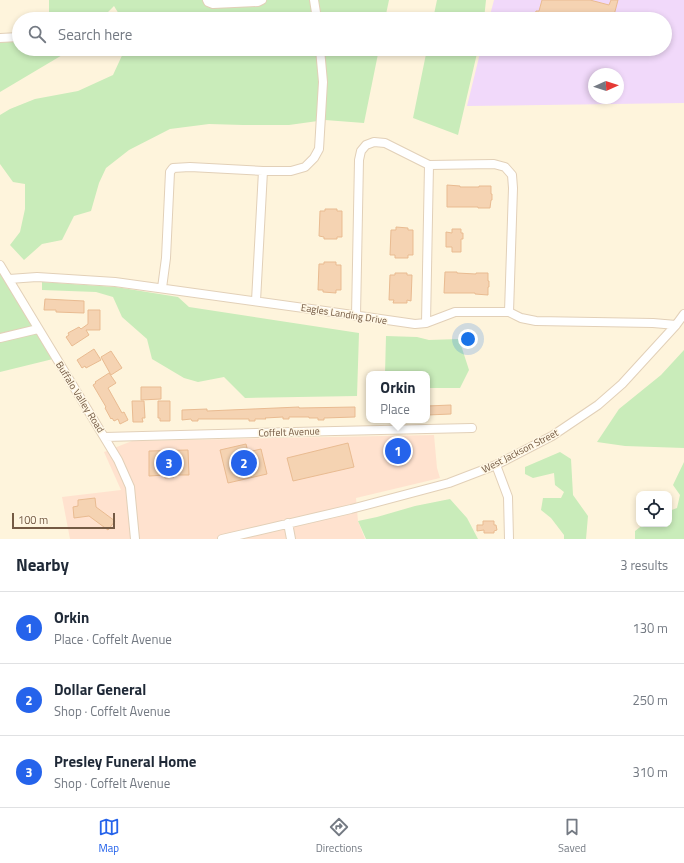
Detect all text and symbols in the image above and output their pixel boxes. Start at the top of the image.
search box [12,12,672,56]
icon: search [26,23,48,45]
text: Search here [58,23,132,46]
north arrow [588,68,624,104]
street label: Eagles Landing Drive [300,300,388,328]
your location [458,329,478,349]
street label: Buffalo Valley Road [52,358,108,436]
popup [366,371,430,423]
text: Orkin [380,376,416,399]
text: Place [380,399,410,419]
street label: Coffelt Avenue [258,423,320,441]
street label: West Jackson Street [479,425,561,477]
pin: 1 [385,436,411,466]
pin: 3 [156,448,182,478]
pin: 2 [231,448,257,478]
map controls [636,491,672,527]
button: locate [636,491,672,527]
scale bar [12,511,115,530]
text: 100 m [18,512,48,528]
text: Nearby [16,552,69,578]
text: 3 results [620,555,668,575]
text: Orkin [54,606,89,629]
text: 1 [25,618,33,638]
text: 130 m [632,618,668,638]
text: Place · Coffelt Avenue [54,629,172,649]
text: Dollar General [54,678,146,701]
text: 2 [25,690,33,710]
text: 250 m [632,690,668,710]
text: Shop · Coffelt Avenue [54,701,170,721]
text: Presley Funeral Home [54,750,196,773]
text: 3 [25,762,33,782]
text: 310 m [632,762,668,782]
text: Shop · Coffelt Avenue [54,773,170,793]
tab: Map [98,816,120,856]
tab: Directions [316,816,362,856]
tab: Saved [558,816,586,856]

